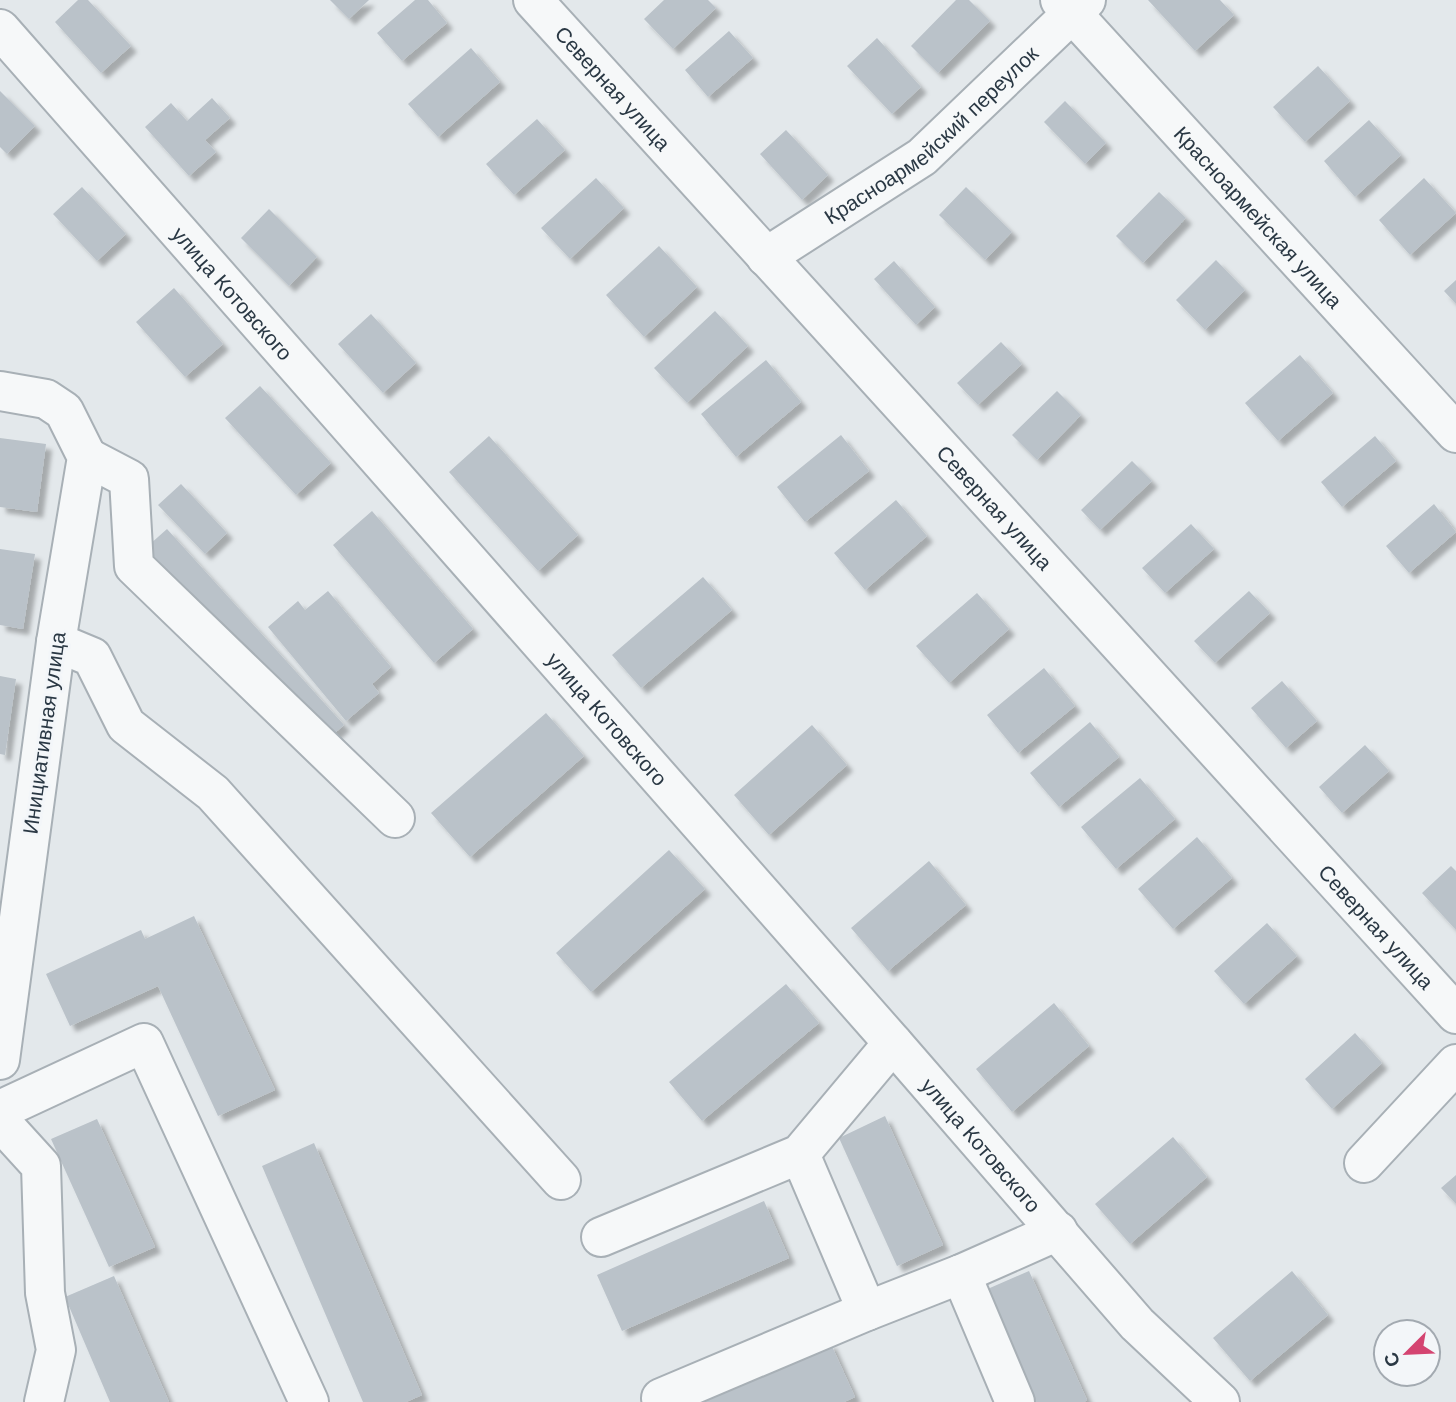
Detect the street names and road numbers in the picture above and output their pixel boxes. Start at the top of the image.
street label: Северная улица [551,21,675,155]
street label: Красноармейский переулок [820,41,1043,228]
street label: Красноармейская улица [1170,122,1347,313]
street label: улица Котовского [168,222,297,364]
street label: Северная улица [933,441,1057,574]
street label: Инициативная улица [18,630,70,836]
street label: улица Котовского [543,647,672,790]
street label: Северная улица [1314,860,1439,994]
street label: улица Котовского [917,1073,1046,1216]

